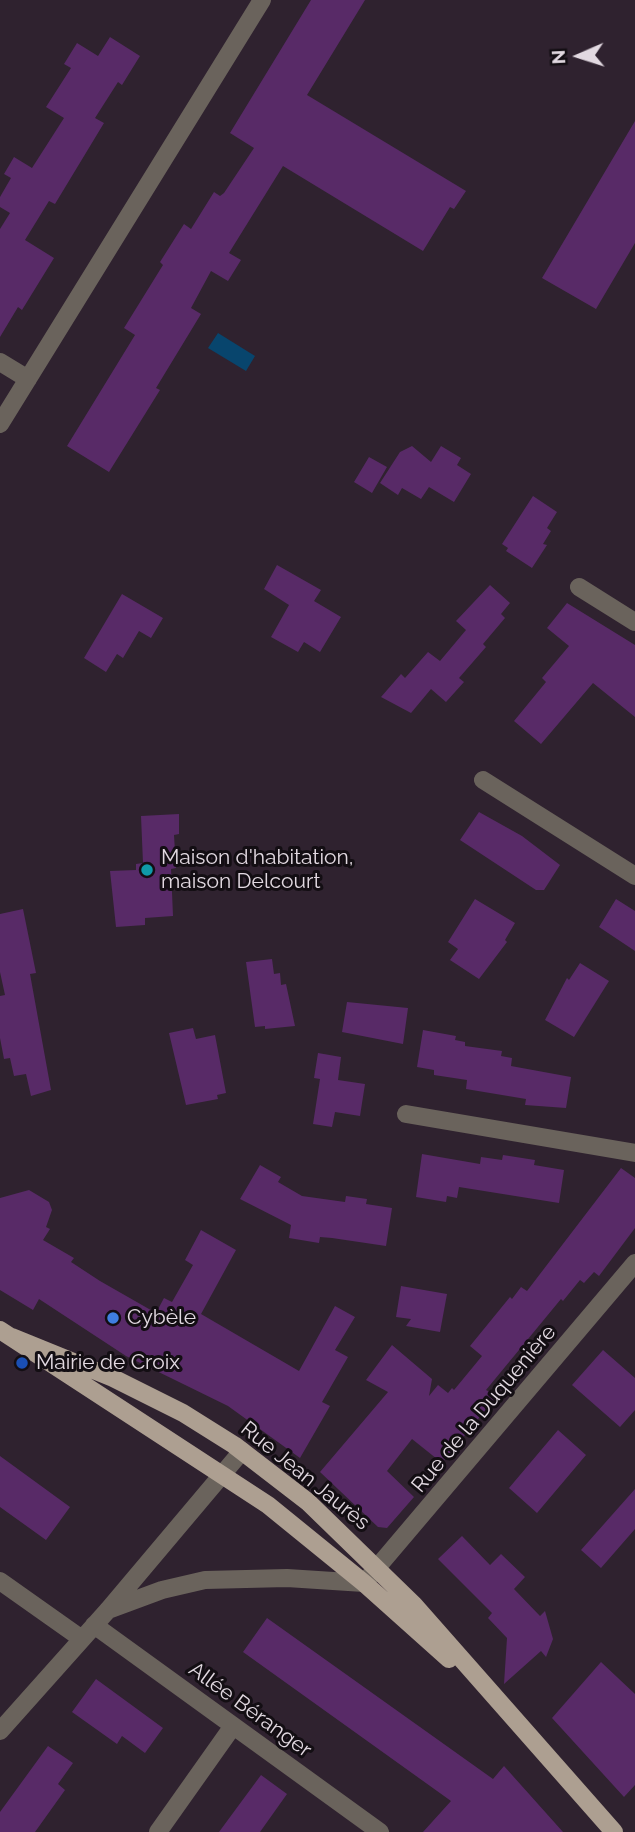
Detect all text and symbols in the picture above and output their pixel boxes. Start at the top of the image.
north arrow [544,21,614,91]
text: N [547,49,569,65]
place label: Maison d'habitation, maison Delcourt [161,845,353,895]
marker: Maison d'habitation, maison Delcourt [139,862,155,878]
place label: Cybèle [127,1305,196,1331]
marker: Cybèle [105,1310,121,1326]
street label: Rue de la Duquenière [407,1320,561,1498]
place label: Mairie de Croix [36,1350,180,1376]
marker: Mairie de Croix [14,1355,30,1371]
street label: Rue Jean Jaurès [236,1416,374,1536]
street label: Allée Béranger [184,1657,316,1763]

